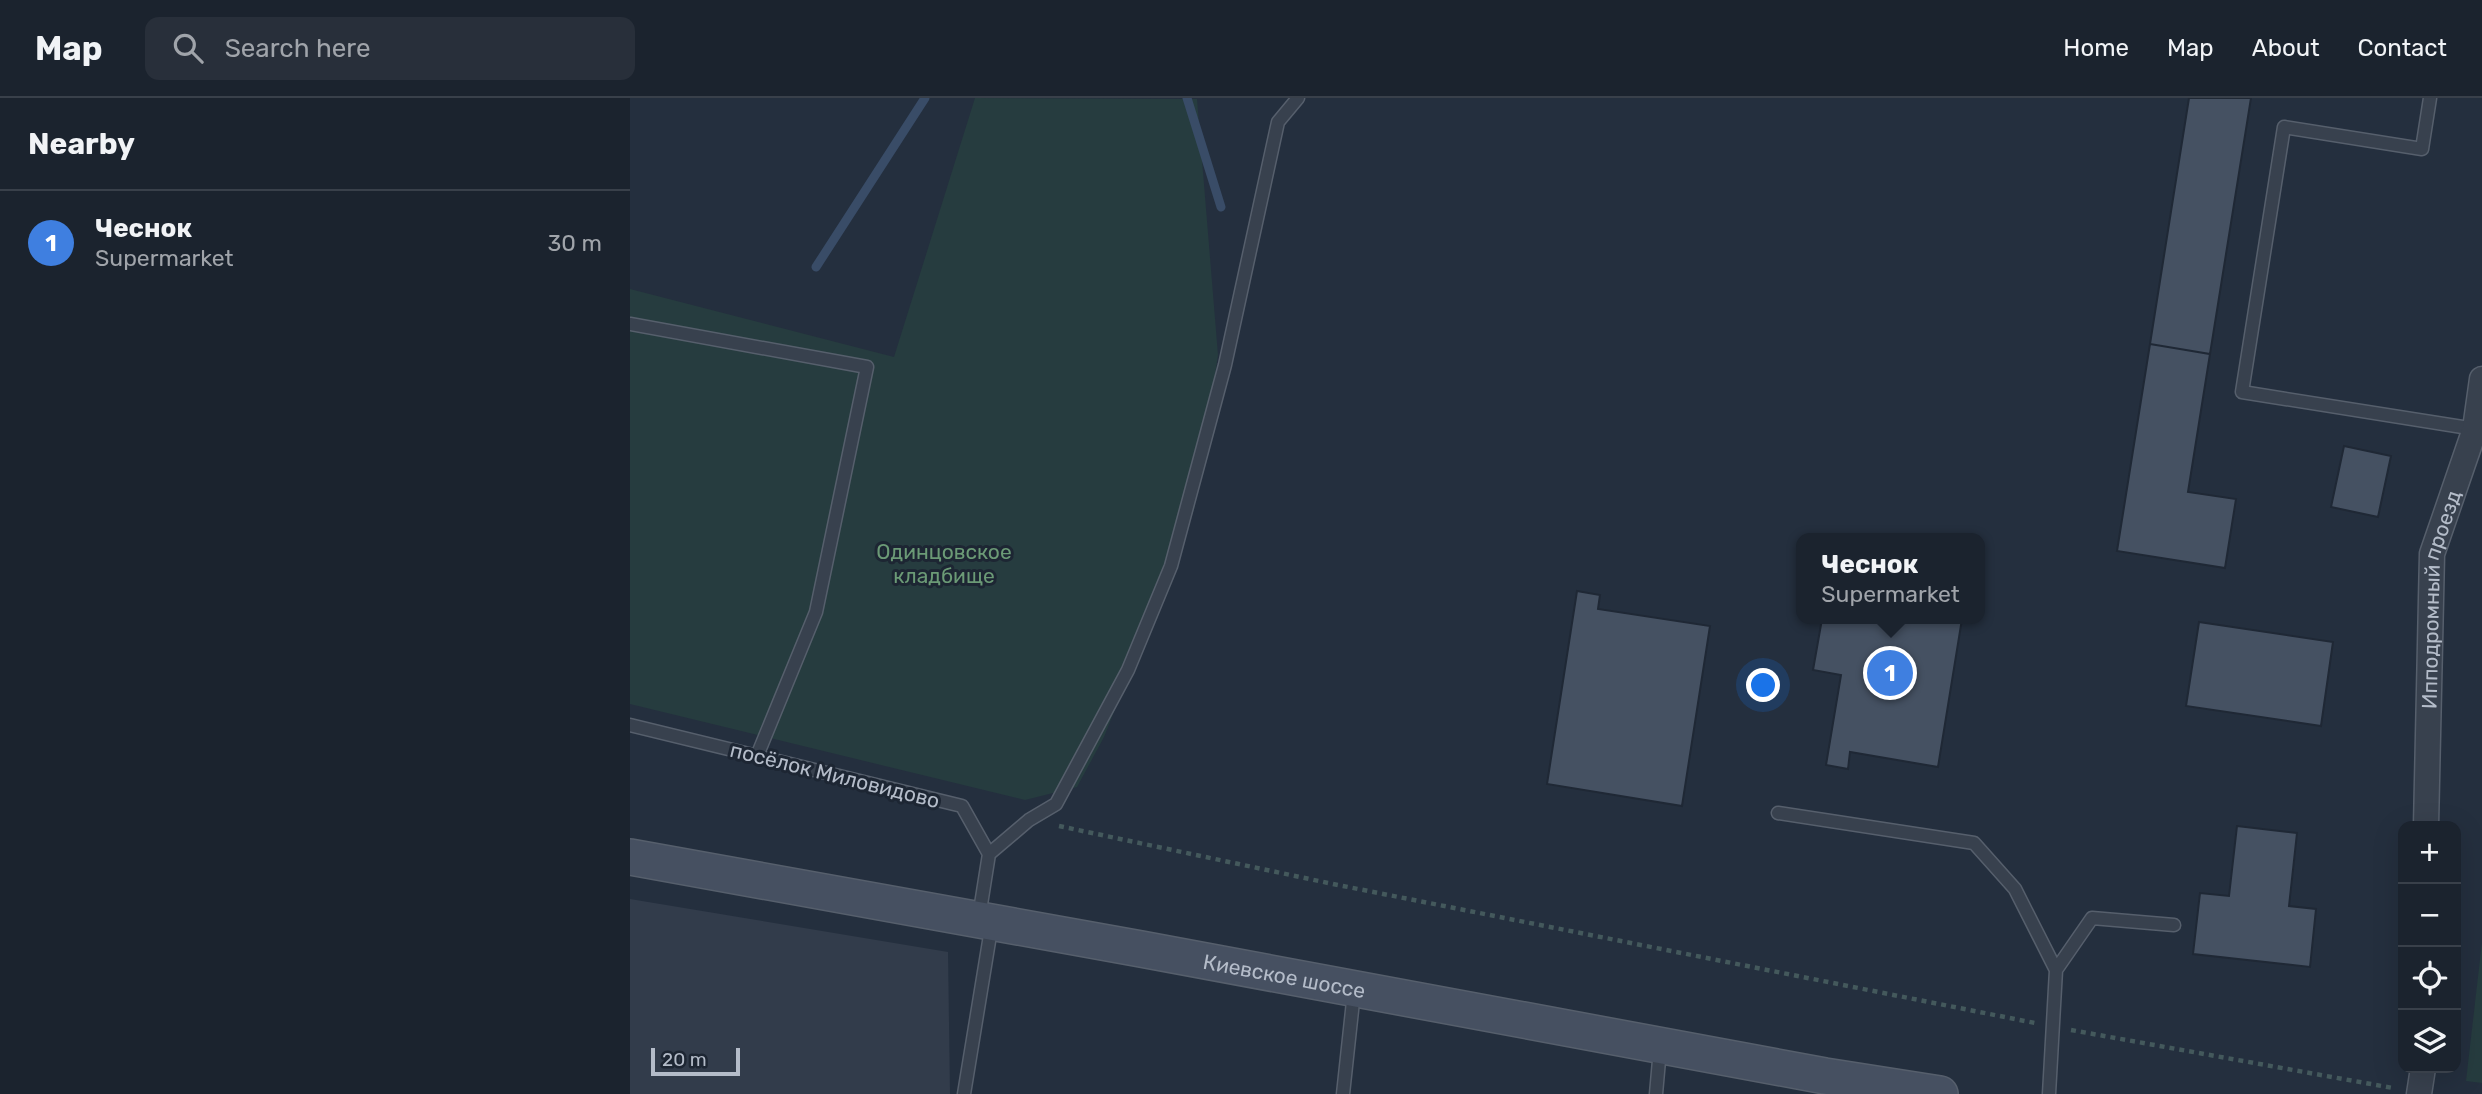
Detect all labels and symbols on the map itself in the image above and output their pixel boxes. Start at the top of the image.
street label: Ипподромный проезд [2416,487,2466,709]
park label: Одинцовское кладбище [876,539,1012,588]
pin: 1 [1867,647,1913,699]
your location [1746,668,1780,702]
street label: посёлок Миловидово [728,737,942,813]
street label: Киевское шоссе [1201,948,1368,1003]
scale bar [651,1045,740,1077]

